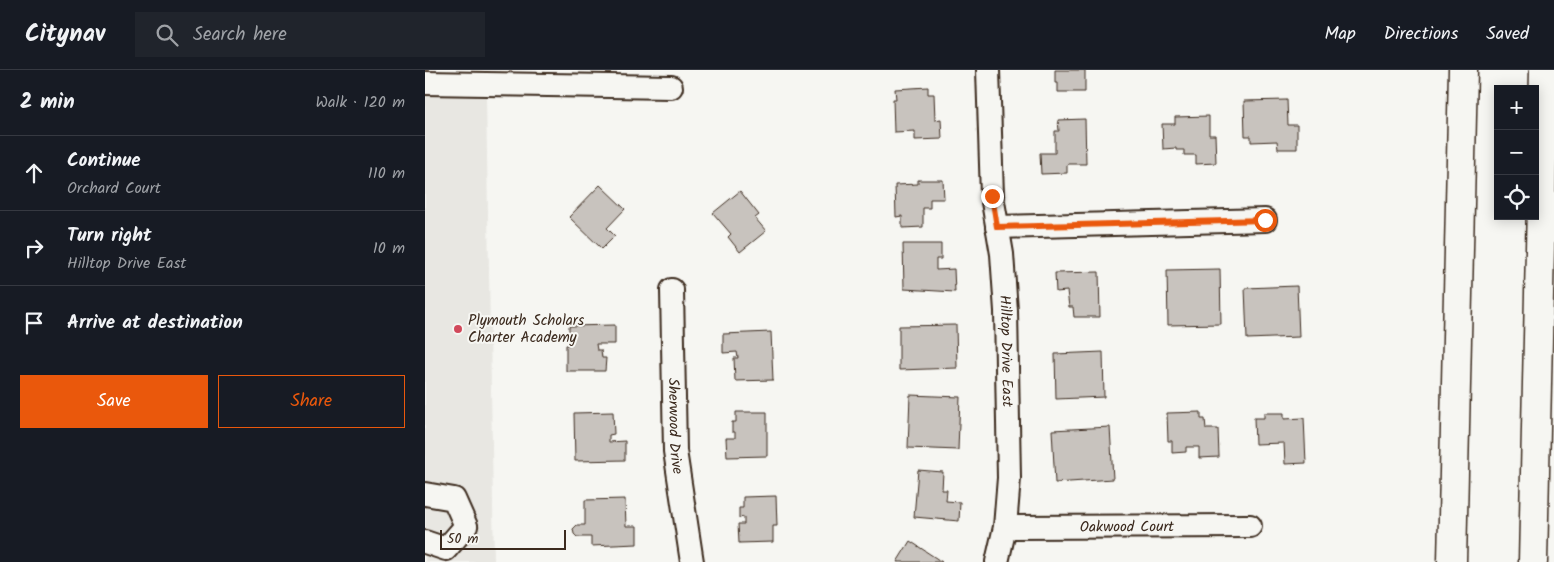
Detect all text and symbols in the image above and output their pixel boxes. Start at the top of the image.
search box [135,12,485,57]
text: Citynav [25,15,105,54]
text: Search here [193,20,287,50]
text: Map [1324,20,1356,49]
text: Directions [1384,20,1458,49]
text: Saved [1486,20,1529,49]
icon: search [153,21,181,49]
map controls [1494,85,1539,220]
button: + [1494,85,1539,130]
text: 2 min [20,86,75,119]
text: Walk · 120 m [315,90,405,115]
button: − [1494,130,1539,175]
text: Continue [67,146,140,176]
icon: ahead [20,159,48,187]
text: 110 m [368,161,405,186]
button: locate [1494,175,1539,220]
text: Orchard Court [67,176,161,201]
route end [981,185,1004,208]
route start [1254,209,1277,232]
text: Turn right [67,221,152,251]
icon: right [20,234,48,262]
text: 10 m [373,236,405,261]
text: Hilltop Drive East [67,251,187,276]
street label: Hilltop Drive East [992,294,1019,407]
text: Arrive at destination [67,308,243,338]
icon: arrive [20,309,48,337]
place label: Plymouth Scholars Charter Academy [468,309,585,350]
marker: Plymouth Scholars Charter Academy [452,323,464,335]
button: Save [20,375,208,428]
button: Share [218,375,405,428]
street label: Sherwood Drive [661,378,689,476]
street label: Oakwood Court [1080,515,1174,540]
scale bar [440,527,566,550]
text: 50 m [447,528,478,550]

